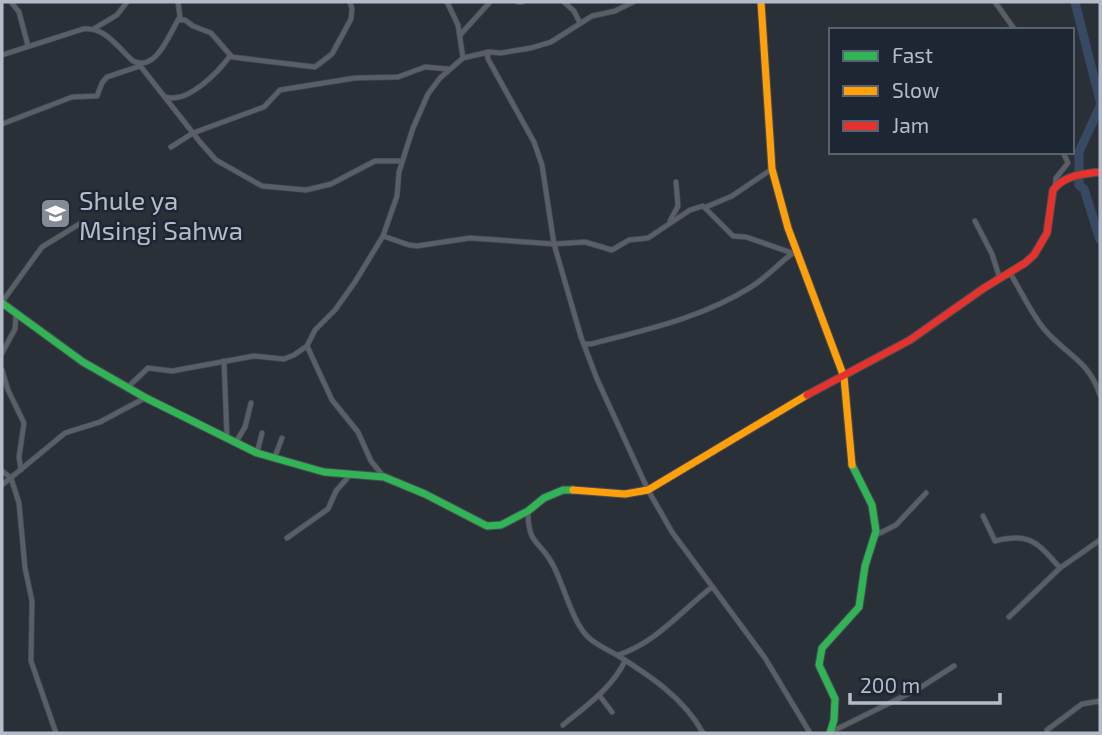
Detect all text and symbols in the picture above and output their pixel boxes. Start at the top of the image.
legend [829,28,1074,154]
text: Fast [892,42,933,67]
text: Slow [892,77,939,102]
text: Jam [892,112,929,137]
place label: Shule ya Msingi Sahwa [79,184,243,245]
school or university icon: Shule ya Msingi Sahwa [39,197,73,231]
scale bar [850,662,1000,706]
text: 200 m [860,672,920,697]

